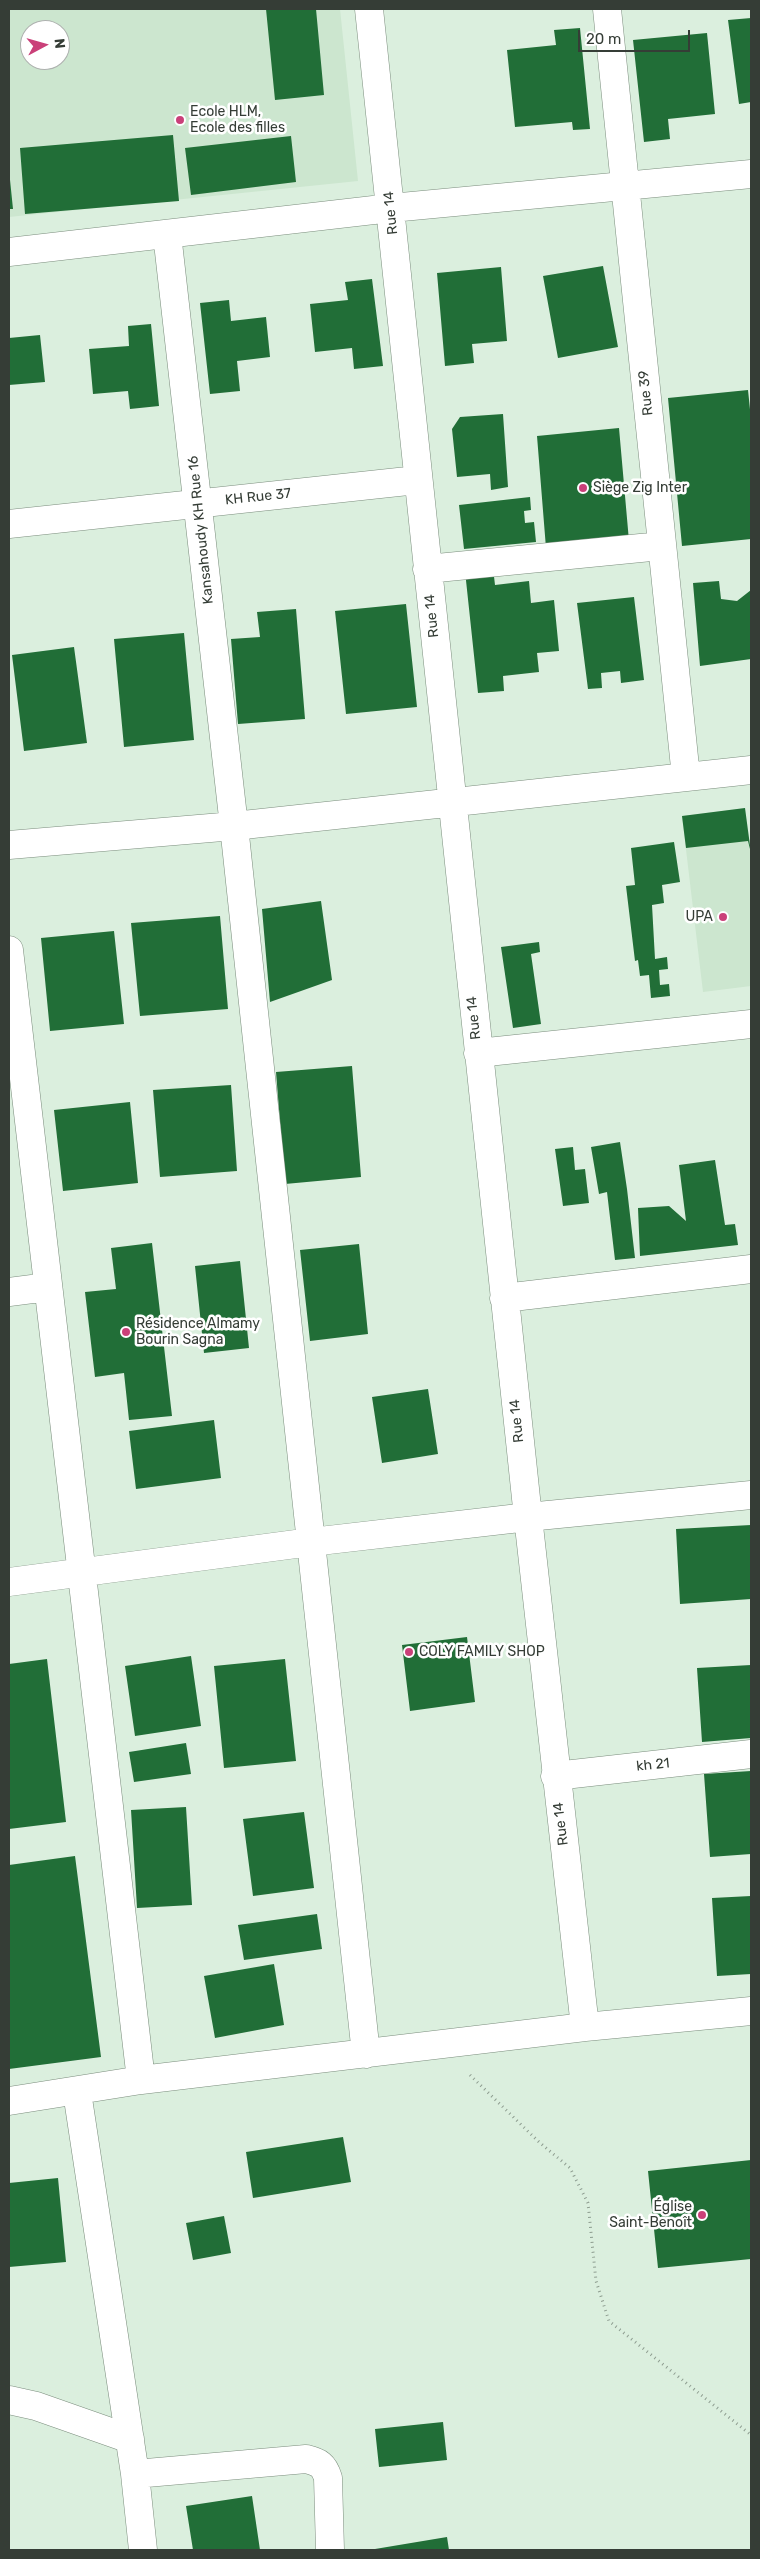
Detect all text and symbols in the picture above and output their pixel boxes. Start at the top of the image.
north arrow [20,20,70,70]
scale bar [580,20,692,52]
text: 20 m [586,30,621,48]
text: N [50,38,68,49]
place label: Ecole HLM, Ecole des filles [190,104,285,136]
marker: Ecole HLM, Ecole des filles [174,114,186,126]
street label: Rue 14 [380,190,402,236]
street label: Rue 39 [635,369,657,417]
street label: Kansahoudy KH Rue 16 [185,455,217,605]
place label: Siège Zig Inter [593,480,687,496]
marker: Siège Zig Inter [577,482,589,494]
street label: KH Rue 37 [224,485,292,509]
street label: Rue 14 [421,593,443,639]
place label: UPA [685,909,713,925]
marker: UPA [717,911,729,923]
street label: Rue 14 [463,995,485,1041]
place label: Résidence Almamy Bourin Sagna [136,1316,260,1348]
marker: Résidence Almamy Bourin Sagna [120,1326,132,1338]
street label: Rue 14 [506,1398,528,1444]
place label: COLY FAMILY SHOP [419,1644,545,1660]
marker: COLY FAMILY SHOP [403,1646,415,1658]
street label: kh 21 [636,1755,670,1775]
street label: Rue 14 [550,1801,572,1847]
place label: Église Saint-Benoît [609,2199,692,2232]
marker: Église Saint-Benoît [696,2209,708,2221]

